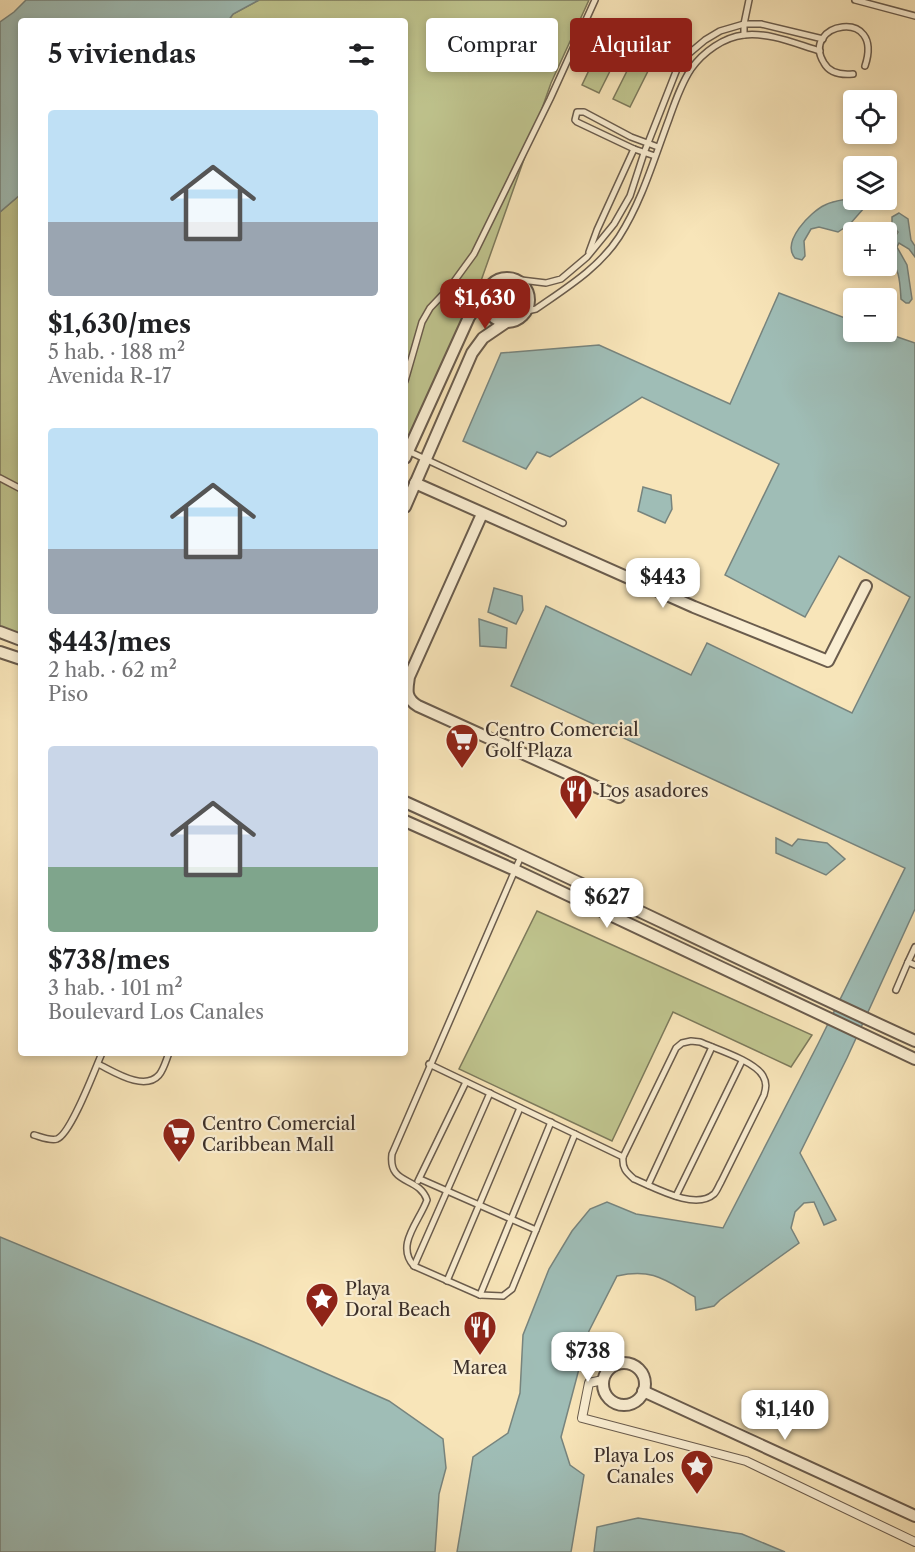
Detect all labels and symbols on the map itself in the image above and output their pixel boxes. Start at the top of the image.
pin: $1,630 [436,279,534,330]
pin: $443 [627,558,699,609]
place label: Centro Comercial Golf Plaza [485,719,639,762]
supermarket icon: Centro Comercial Golf Plaza [444,722,480,769]
restaurant icon: Los asadores [558,773,594,820]
place label: Los asadores [599,780,709,802]
pin: $627 [571,878,643,929]
place label: Centro Comercial Caribbean Mall [202,1113,356,1156]
supermarket icon: Centro Comercial Caribbean Mall [161,1116,197,1163]
place label: Playa Doral Beach [345,1278,451,1321]
place icon: Playa Doral Beach [304,1281,340,1328]
restaurant icon: Marea [462,1309,498,1356]
pin: $738 [552,1332,624,1383]
place label: Marea [453,1357,508,1379]
pin: $1,140 [736,1390,834,1441]
place label: Playa Los Canales [593,1445,674,1488]
place icon: Playa Los Canales [679,1448,715,1495]

